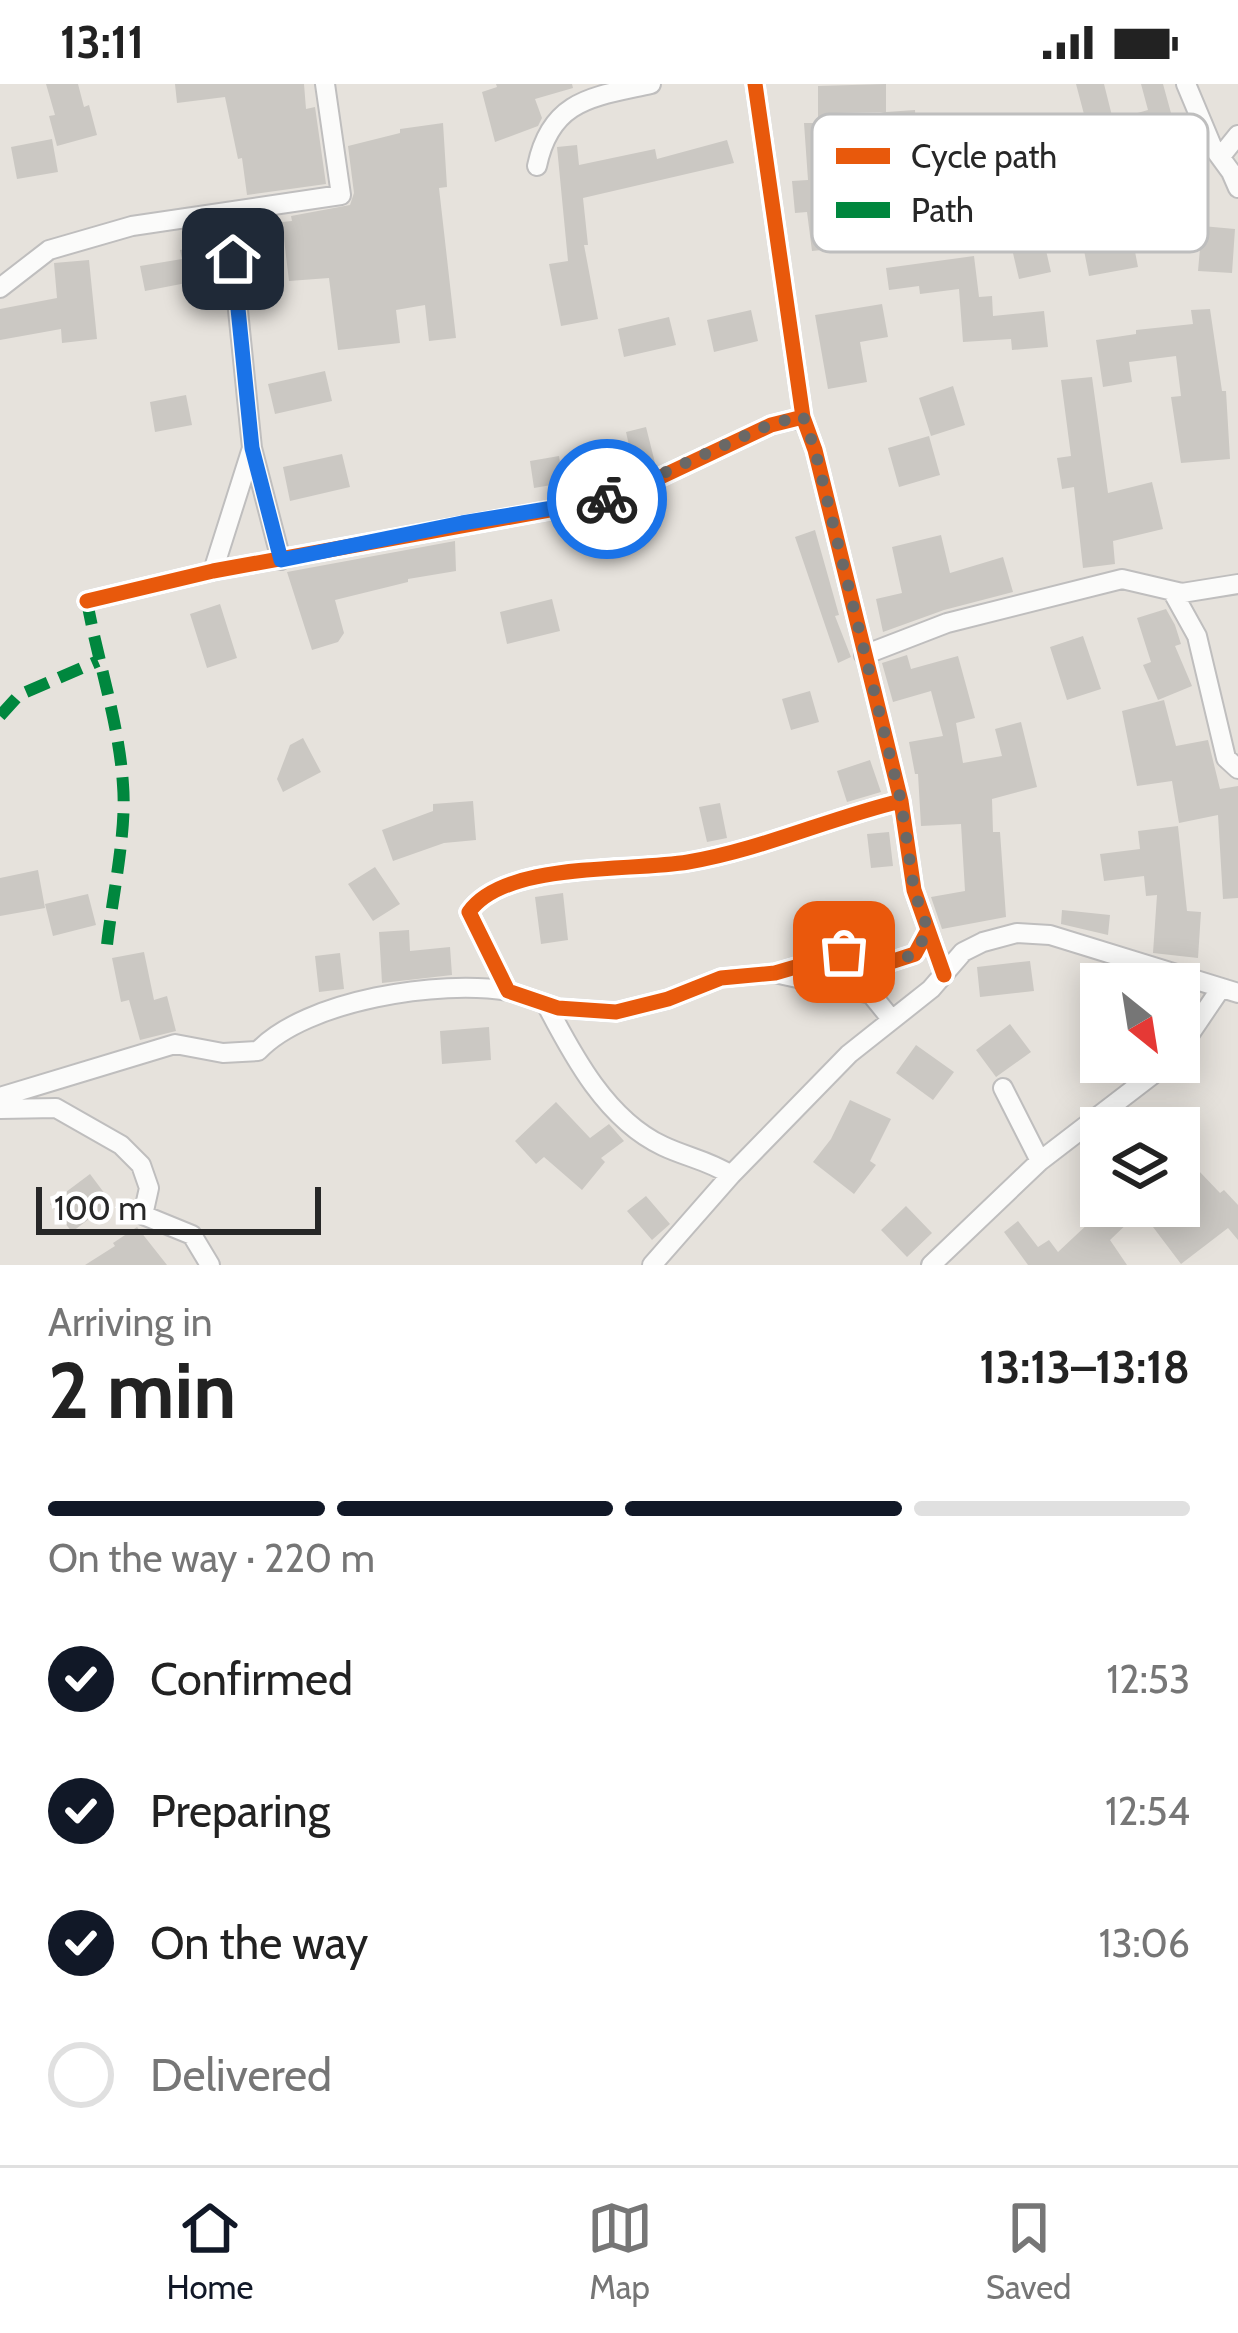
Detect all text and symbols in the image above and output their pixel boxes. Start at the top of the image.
text: 13:11 [60,15,144,69]
legend [812,114,1208,252]
text: Cycle path [911,136,1057,176]
text: Path [911,190,974,230]
pin [182,208,284,310]
icon: home [200,226,266,292]
courier [547,439,667,559]
icon: bike [574,466,640,532]
pin [793,901,895,1003]
icon: bag [811,919,877,985]
north arrow [1080,963,1200,1083]
map controls [1080,963,1200,1227]
button: layers [1080,1107,1200,1227]
scale bar [36,1181,321,1234]
text: 100 m [54,1188,147,1228]
text: Arriving in [48,1298,212,1346]
text: 13:13–13:18 [979,1340,1190,1394]
text: 2 min [48,1343,236,1438]
text: On the way · 220 m [48,1534,375,1582]
icon: check [48,1646,114,1712]
text: Confirmed [150,1652,353,1706]
text: 12:53 [1107,1655,1190,1703]
icon: check [48,1778,114,1844]
text: Preparing [150,1784,330,1838]
text: 12:54 [1105,1787,1190,1835]
icon: check [48,1910,114,1976]
text: On the way [150,1916,368,1970]
text: 13:06 [1099,1919,1190,1967]
text: Delivered [150,2048,332,2102]
tab: Home [167,2195,253,2307]
tab: Map [587,2195,653,2307]
tab: Saved [986,2195,1071,2307]

